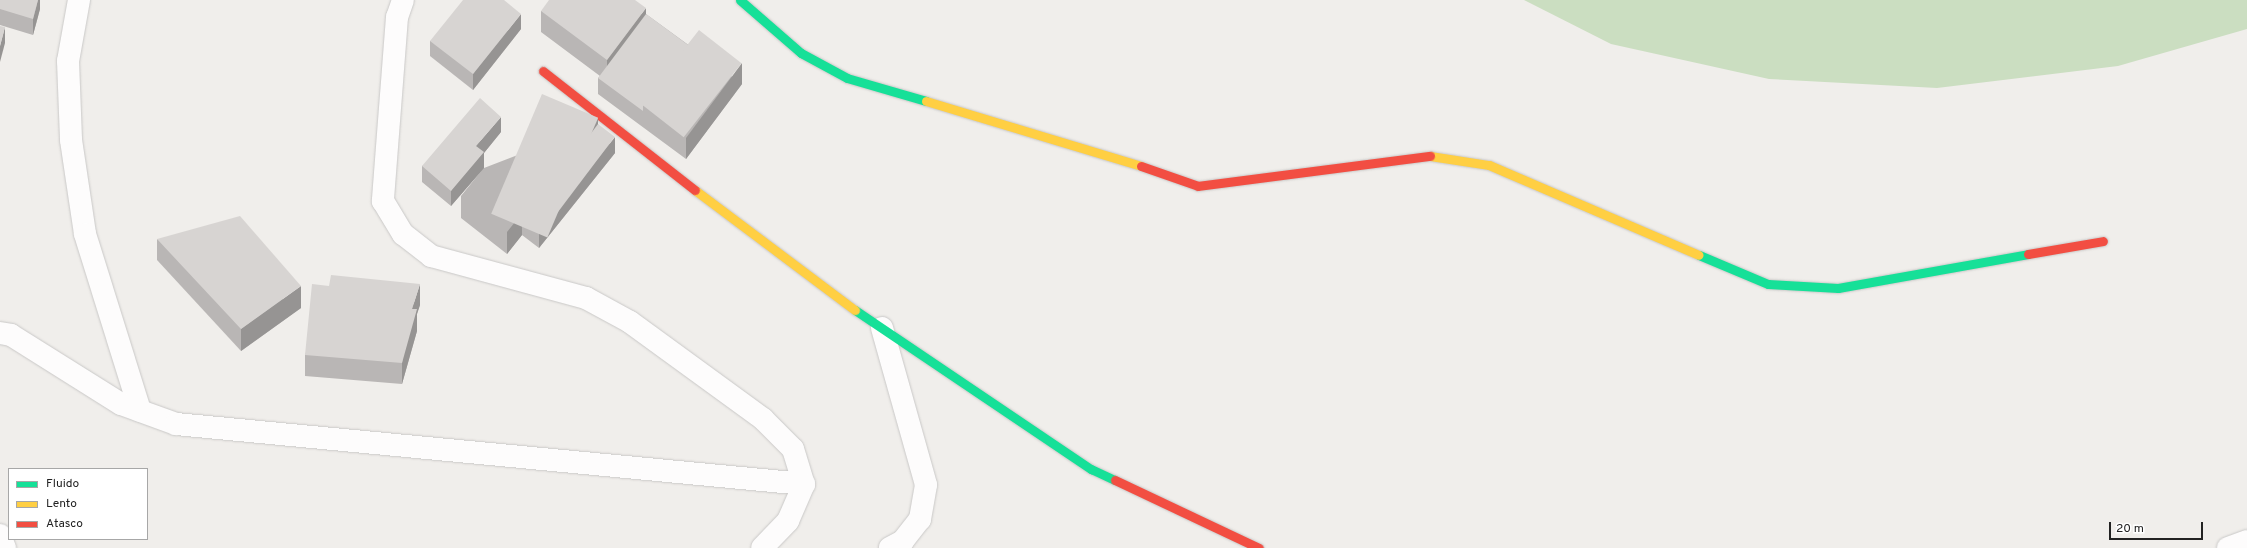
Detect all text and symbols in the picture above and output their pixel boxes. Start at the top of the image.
legend [8,468,148,540]
text: Fluido [46,476,79,492]
text: Lento [46,496,77,512]
scale bar [2111,514,2205,540]
text: Atasco [46,516,83,532]
text: 20 m [2116,521,2144,537]

